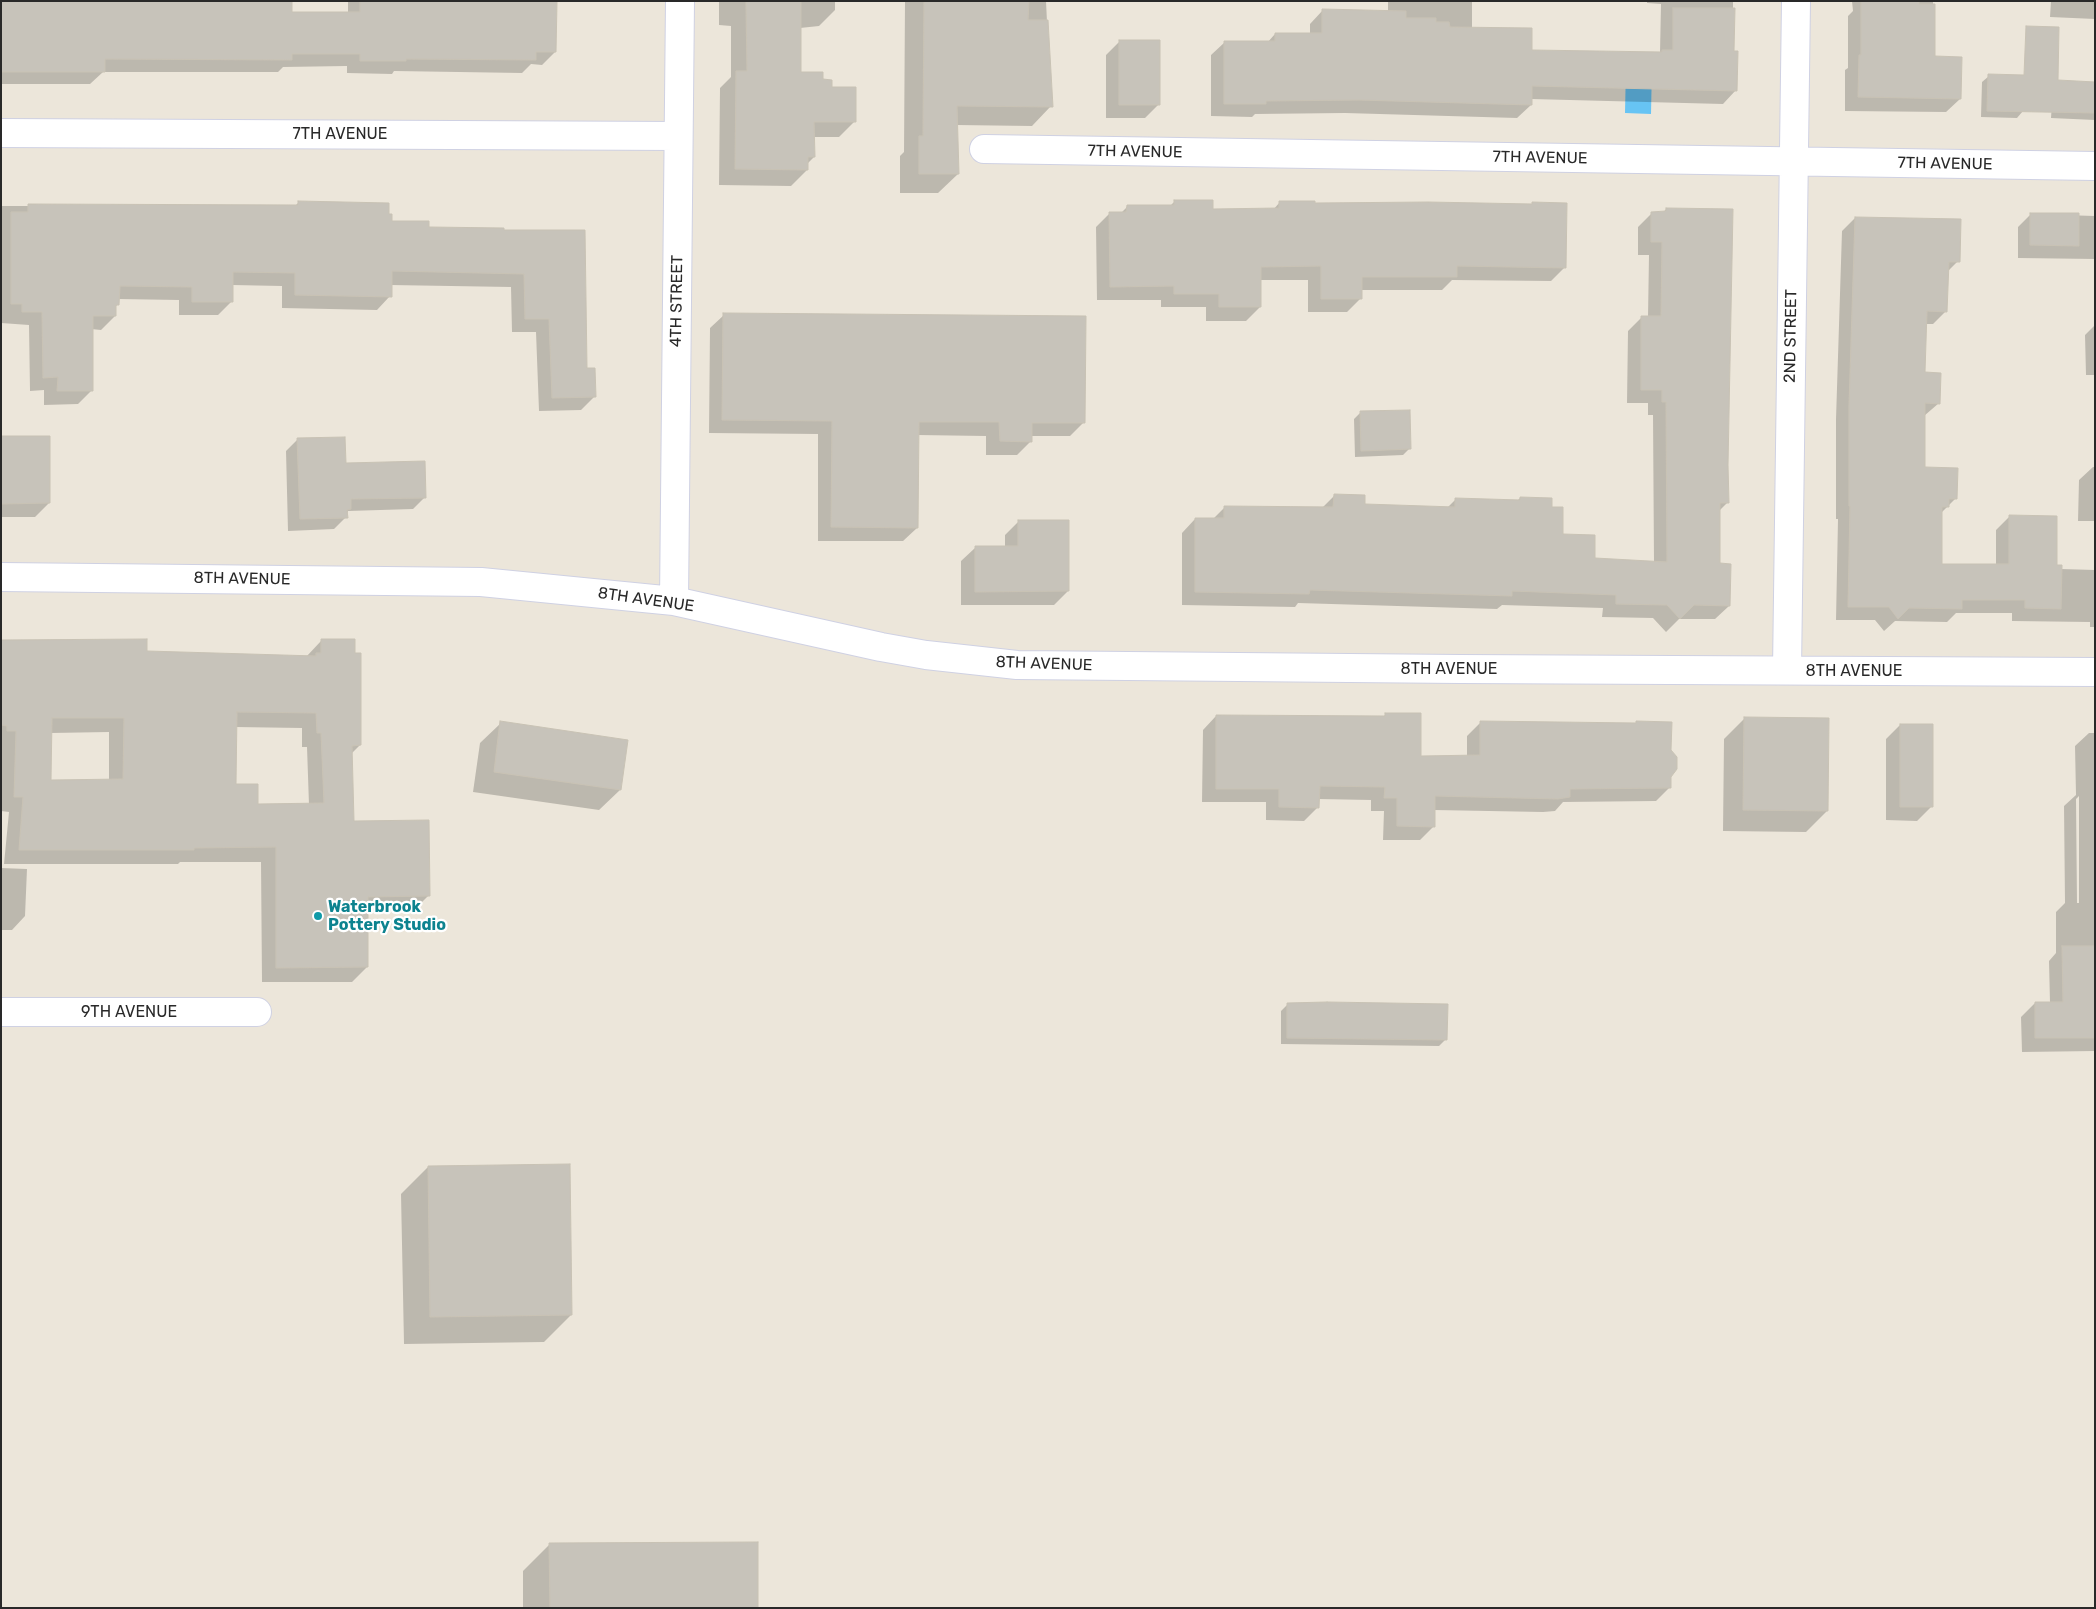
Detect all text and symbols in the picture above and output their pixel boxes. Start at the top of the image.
street label: 7TH AVENUE [293,124,387,144]
street label: 7TH AVENUE [1087,142,1183,162]
street label: 7TH AVENUE [1492,148,1588,168]
street label: 7TH AVENUE [1897,154,1993,174]
street label: 4TH STREET [667,255,687,347]
street label: 2ND STREET [1781,289,1801,383]
street label: 8TH AVENUE [193,569,291,589]
street label: 8TH AVENUE [597,584,695,616]
street label: 8TH AVENUE [995,653,1093,675]
street label: 8TH AVENUE [1401,659,1497,679]
street label: 8TH AVENUE [1806,661,1902,681]
place label: Waterbrook Pottery Studio [328,897,446,935]
marker: Waterbrook Pottery Studio [312,910,324,922]
street label: 9TH AVENUE [81,1002,177,1022]

